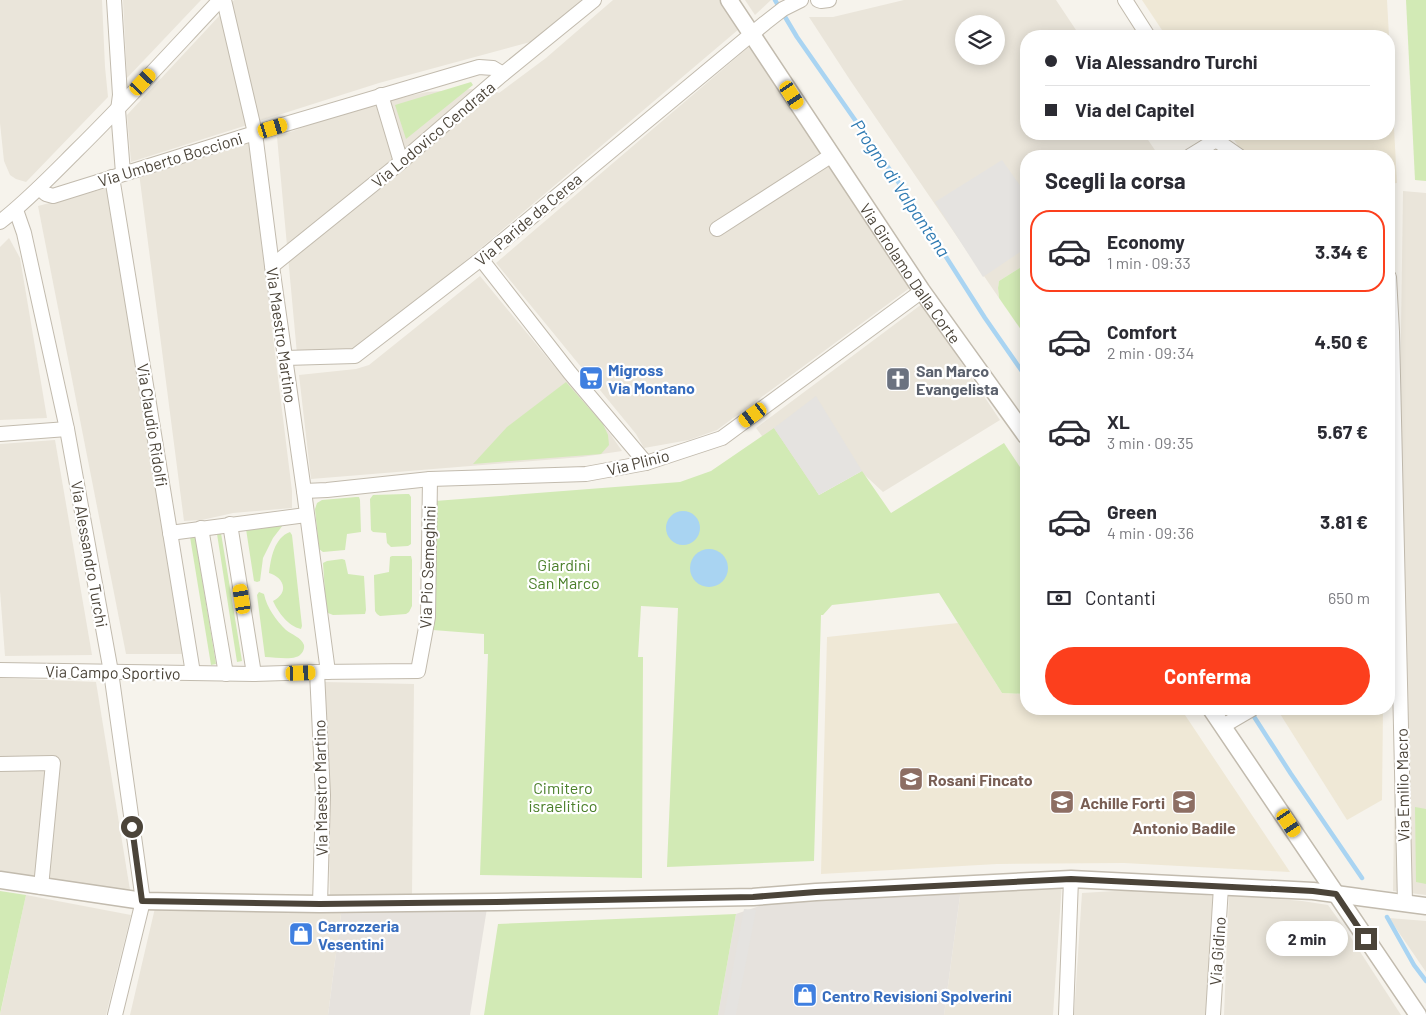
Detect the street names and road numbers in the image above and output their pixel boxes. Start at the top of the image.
street label: Via Lodovico Cendrata [367,77,499,191]
street label: Via Umberto Boccioni [95,128,245,190]
street label: Via Paride da Cerea [471,169,585,269]
street label: Via Girolamo Dalla Corte [857,199,966,347]
street label: Via Maestro Martino [263,266,301,404]
street label: Via Claudio Ridolfi [134,362,172,488]
street label: Via Plinio [605,445,671,479]
street label: Via Alessandro Turchi [68,479,112,629]
street label: Via Pio Semeghini [415,505,439,629]
street label: Via Campo Sportivo [45,661,181,683]
street label: Via Maestro Martino [309,719,331,857]
street label: Via Emilio Macro [1392,728,1412,842]
street label: Via Gidino [1205,916,1229,986]

